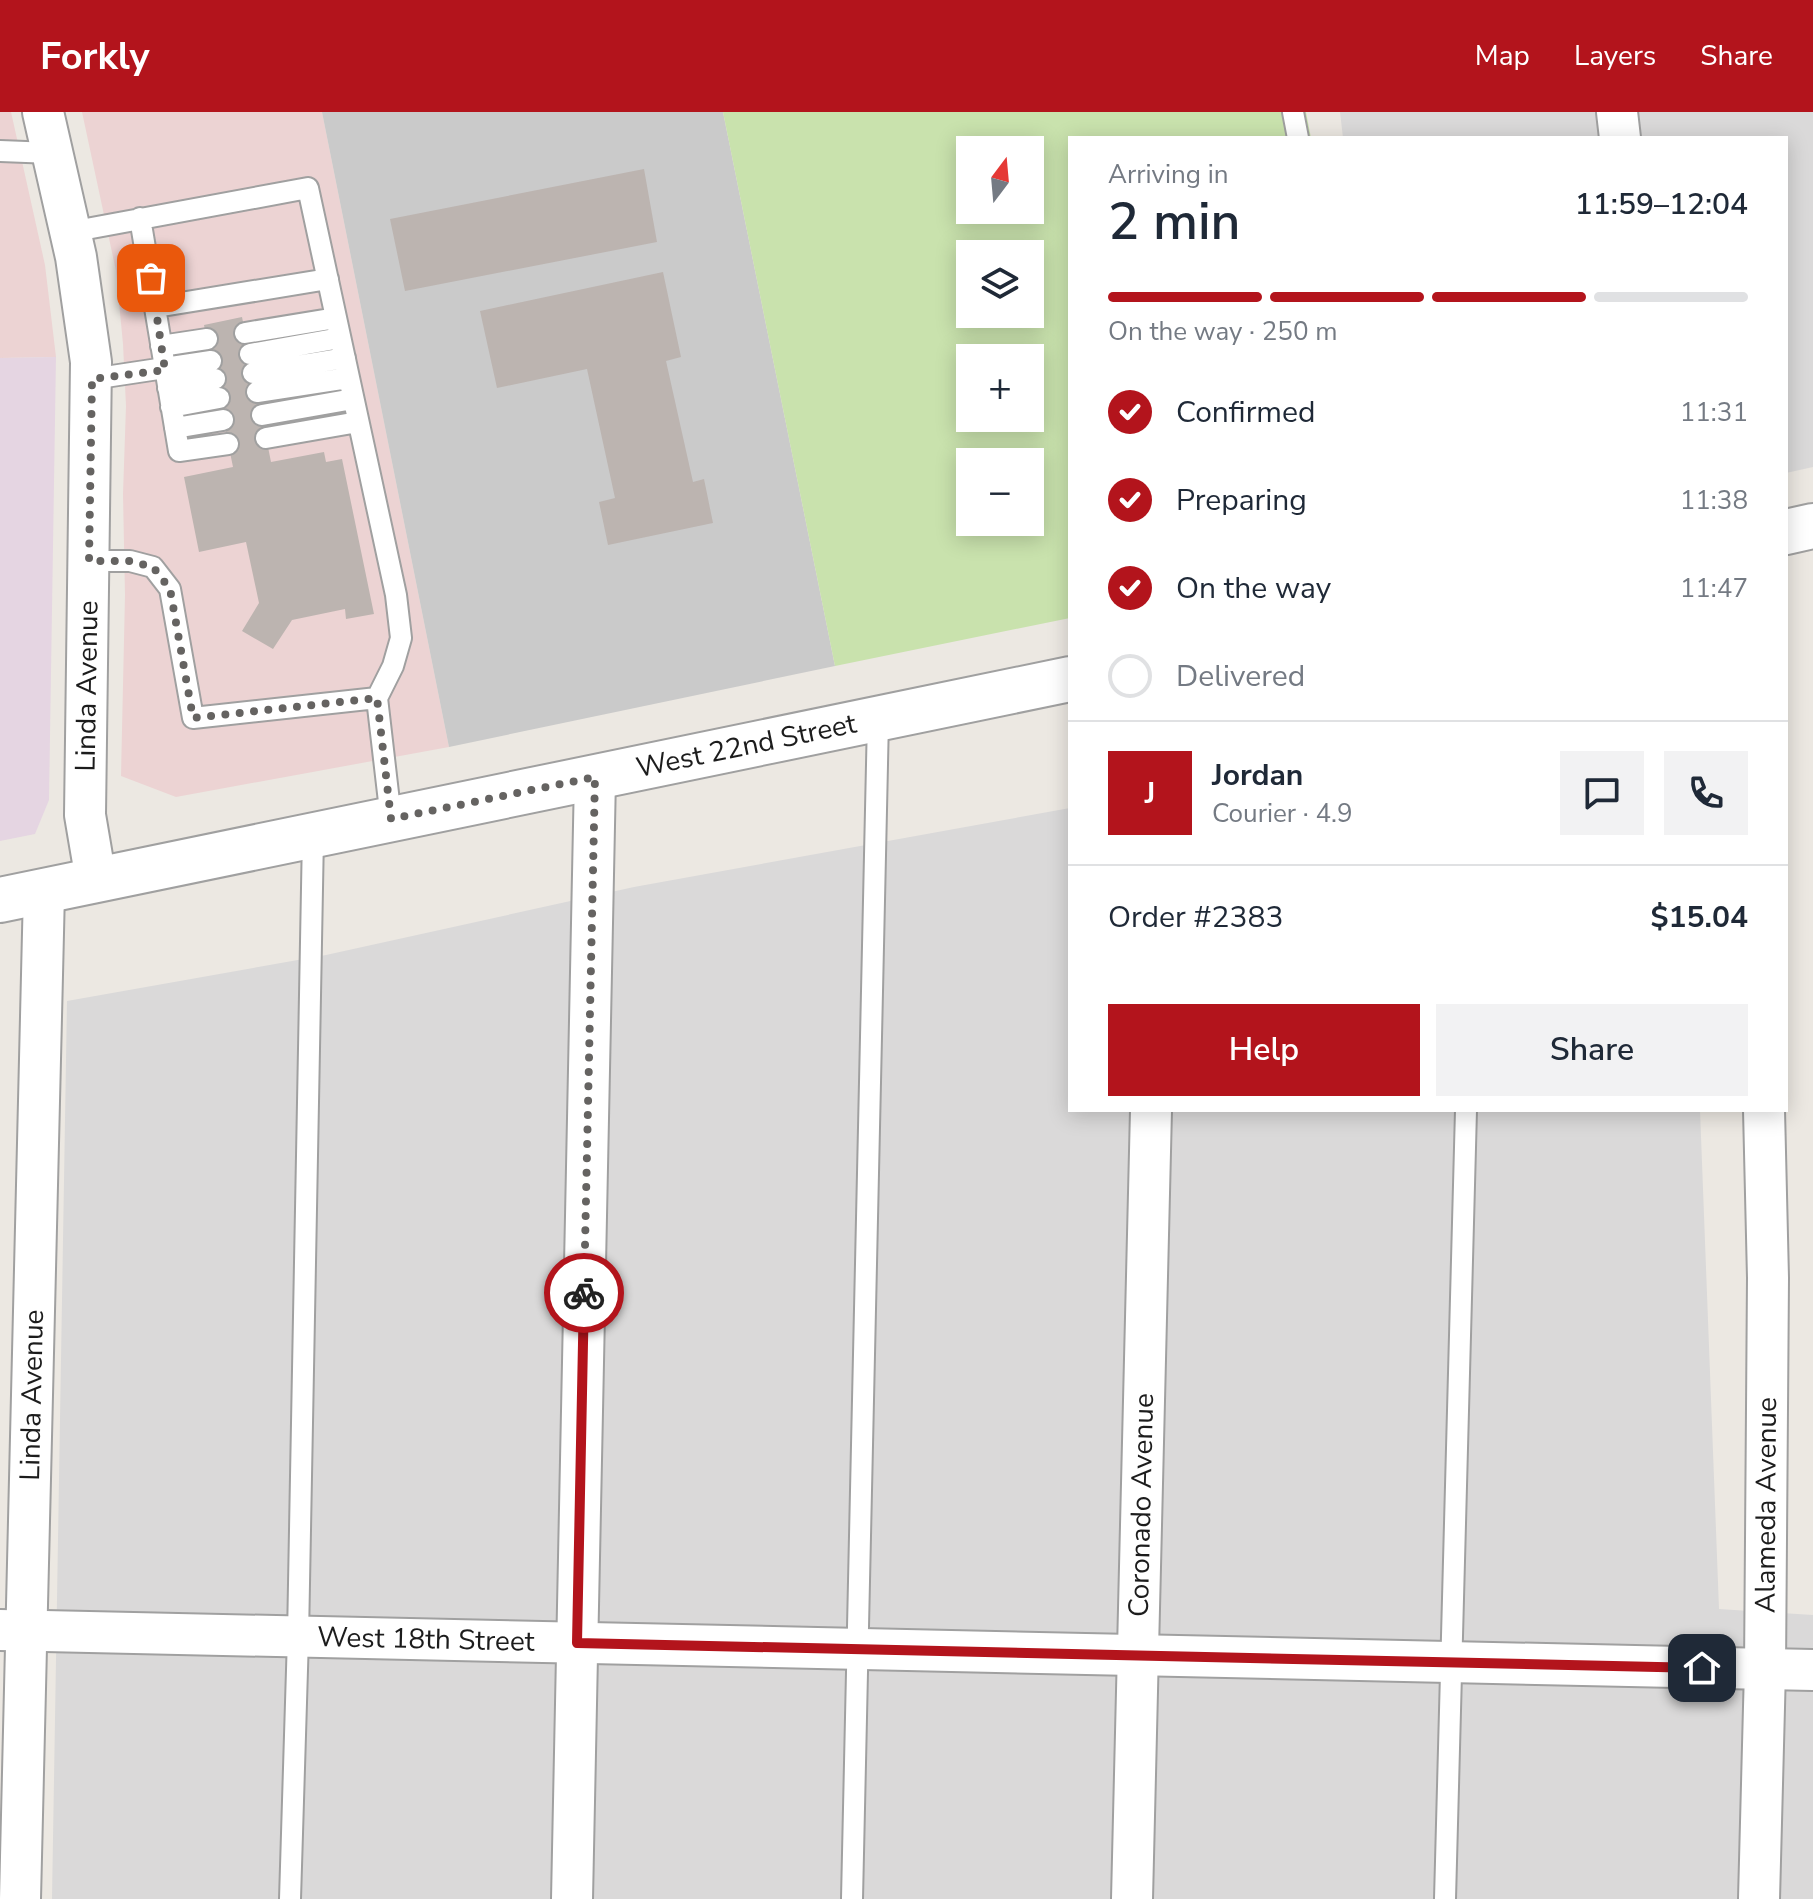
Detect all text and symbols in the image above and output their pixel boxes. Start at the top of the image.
text: Forkly [40,31,149,82]
text: Map [1475,37,1530,75]
text: Layers [1574,37,1656,75]
text: Share [1700,37,1773,75]
north arrow [956,136,1044,224]
map controls [956,136,1044,536]
text: Arriving in [1108,157,1229,192]
text: 11:59–12:04 [1575,184,1748,225]
text: 2 min [1108,186,1241,257]
button: layers [956,240,1044,328]
pin [117,244,185,312]
icon: bag [129,256,173,300]
text: On the way · 250 m [1108,314,1337,349]
button: + [956,344,1044,432]
icon: check [1108,390,1152,434]
text: Confirmed [1176,392,1316,433]
text: 11:31 [1680,395,1748,430]
button: − [956,448,1044,536]
icon: check [1108,478,1152,522]
text: Preparing [1176,480,1307,521]
text: 11:38 [1680,483,1748,518]
icon: check [1108,566,1152,610]
text: On the way [1176,568,1331,609]
text: 11:47 [1680,571,1748,606]
street label: Linda Avenue [67,600,107,772]
text: Delivered [1176,656,1305,697]
street label: West 22nd Street [633,705,860,787]
button: chat [1560,751,1644,835]
button: phone [1664,751,1748,835]
text: Jordan [1212,755,1303,796]
text: J [1145,773,1155,814]
text: Courier · 4.9 [1212,796,1353,831]
text: Order #2383 [1108,897,1283,938]
text: $15.04 [1651,897,1748,938]
button: Help [1108,1004,1420,1096]
button: Share [1436,1004,1748,1096]
courier [544,1253,624,1333]
icon: bike [562,1271,606,1315]
street label: Linda Avenue [11,1309,53,1481]
street label: Coronado Avenue [1120,1393,1163,1618]
street label: Alameda Avenue [1746,1397,1786,1613]
street label: West 18th Street [317,1618,535,1661]
pin [1668,1634,1736,1702]
icon: home [1680,1646,1724,1690]

